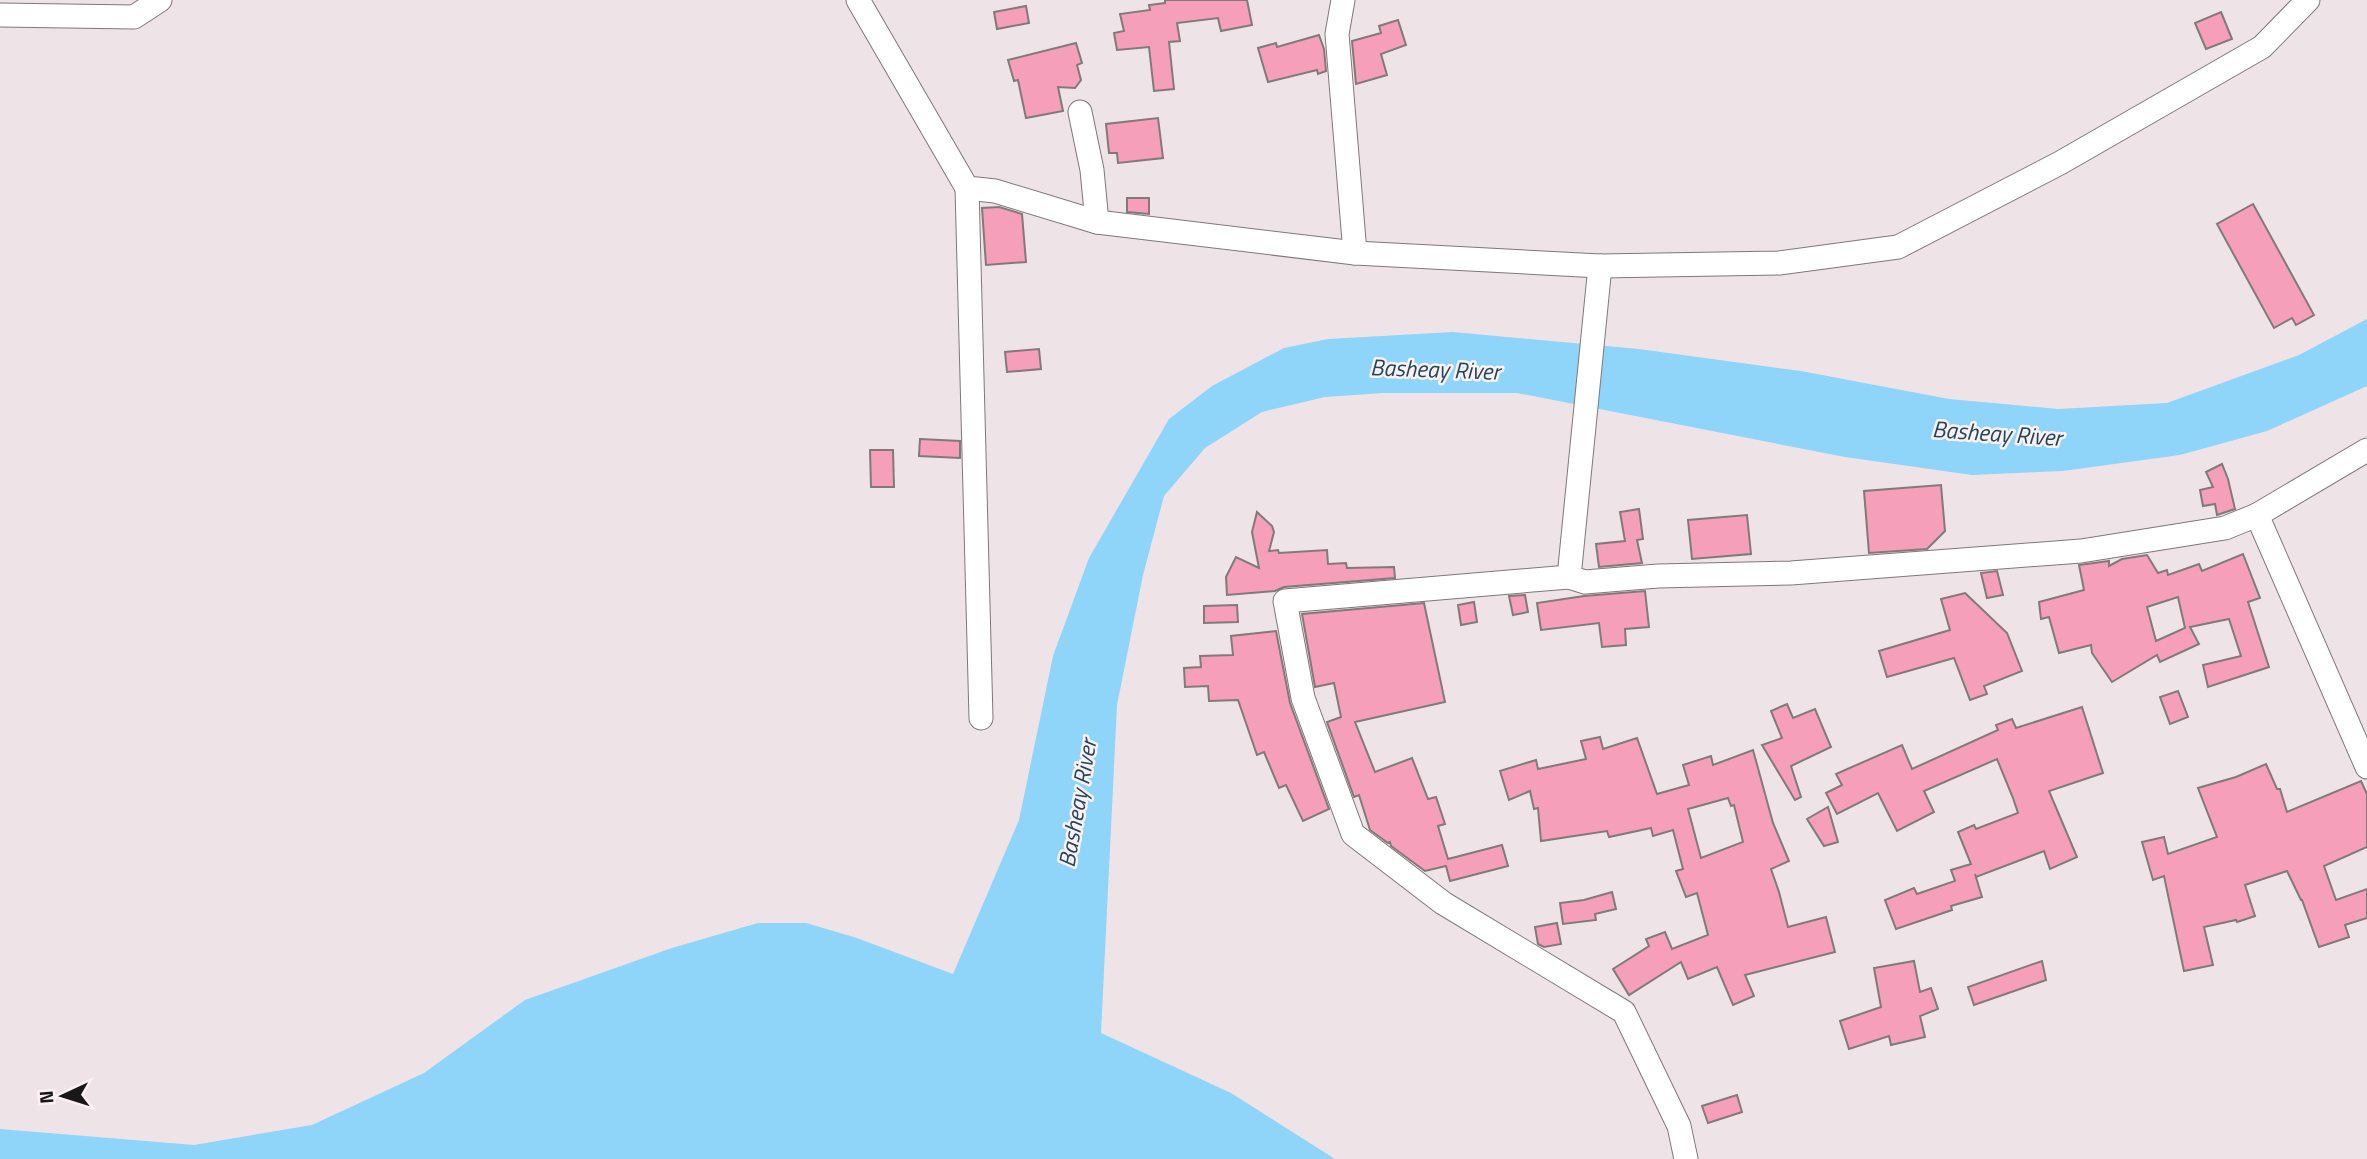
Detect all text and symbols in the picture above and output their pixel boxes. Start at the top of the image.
water label: Basheay River [1370,349,1503,389]
water label: Basheay River [1931,411,2066,455]
water label: Basheay River [1049,734,1106,870]
north arrow [28,1061,98,1131]
text: N [31,1090,60,1105]

